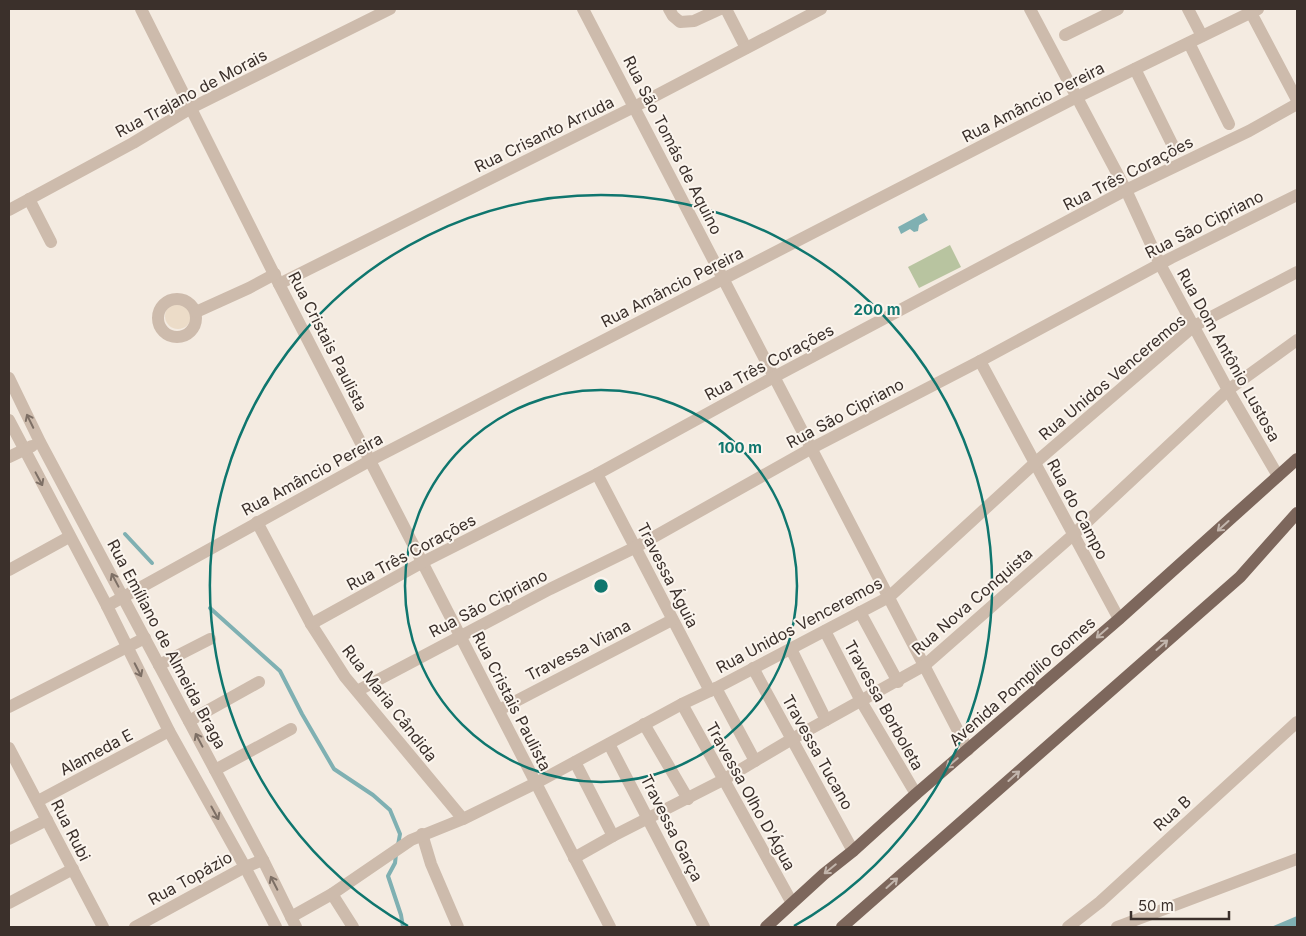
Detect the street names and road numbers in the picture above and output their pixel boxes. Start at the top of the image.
street label: Rua Trajano de Morais [112,44,270,142]
street label: Rua São Tomás de Aquino [619,52,727,238]
street label: Rua Amâncio Pereira [958,57,1108,147]
street label: Rua Crisanto Arruda [471,92,617,176]
street label: Rua Três Corações [1060,132,1196,214]
street label: Rua São Cipriano [1141,186,1267,262]
street label: Rua Amâncio Pereira [597,242,747,332]
street label: Rua Dom Antônio Lustosa [1173,265,1285,445]
street label: Rua Cristais Paulista [284,268,372,414]
street label: Rua Unidos Venceremos [1035,310,1189,444]
street label: Rua Três Corações [701,319,837,405]
street label: Rua São Cipriano [783,374,907,452]
street label: Rua Amâncio Pereira [238,428,386,520]
street label: Rua do Campo [1043,455,1113,563]
street label: Rua Três Corações [343,509,479,595]
street label: Travessa Águia [633,519,703,631]
street label: Rua Emíliano de Almeida Braga [103,536,231,752]
street label: Rua Nova Conquista [907,543,1037,659]
street label: Rua São Cipriano [425,565,551,641]
street label: Rua Unidos Venceremos [712,573,886,677]
street label: Avenida Pompílio Gomes [945,612,1099,750]
street label: Travessa Viana [522,615,634,685]
street label: Rua Cristais Paulista [468,628,556,774]
street label: Travessa Borboleta [840,636,928,774]
street label: Rua Maria Cândida [338,641,442,765]
street label: Travessa Tucano [778,691,858,813]
street label: Travessa Olho D'Água [702,718,800,874]
street label: Alameda E [56,724,136,780]
street label: Travessa Garça [636,771,708,885]
street label: Rua B [1149,791,1195,835]
street label: Rua Rubi [47,796,95,864]
street label: Rua Topázio [144,847,236,909]

